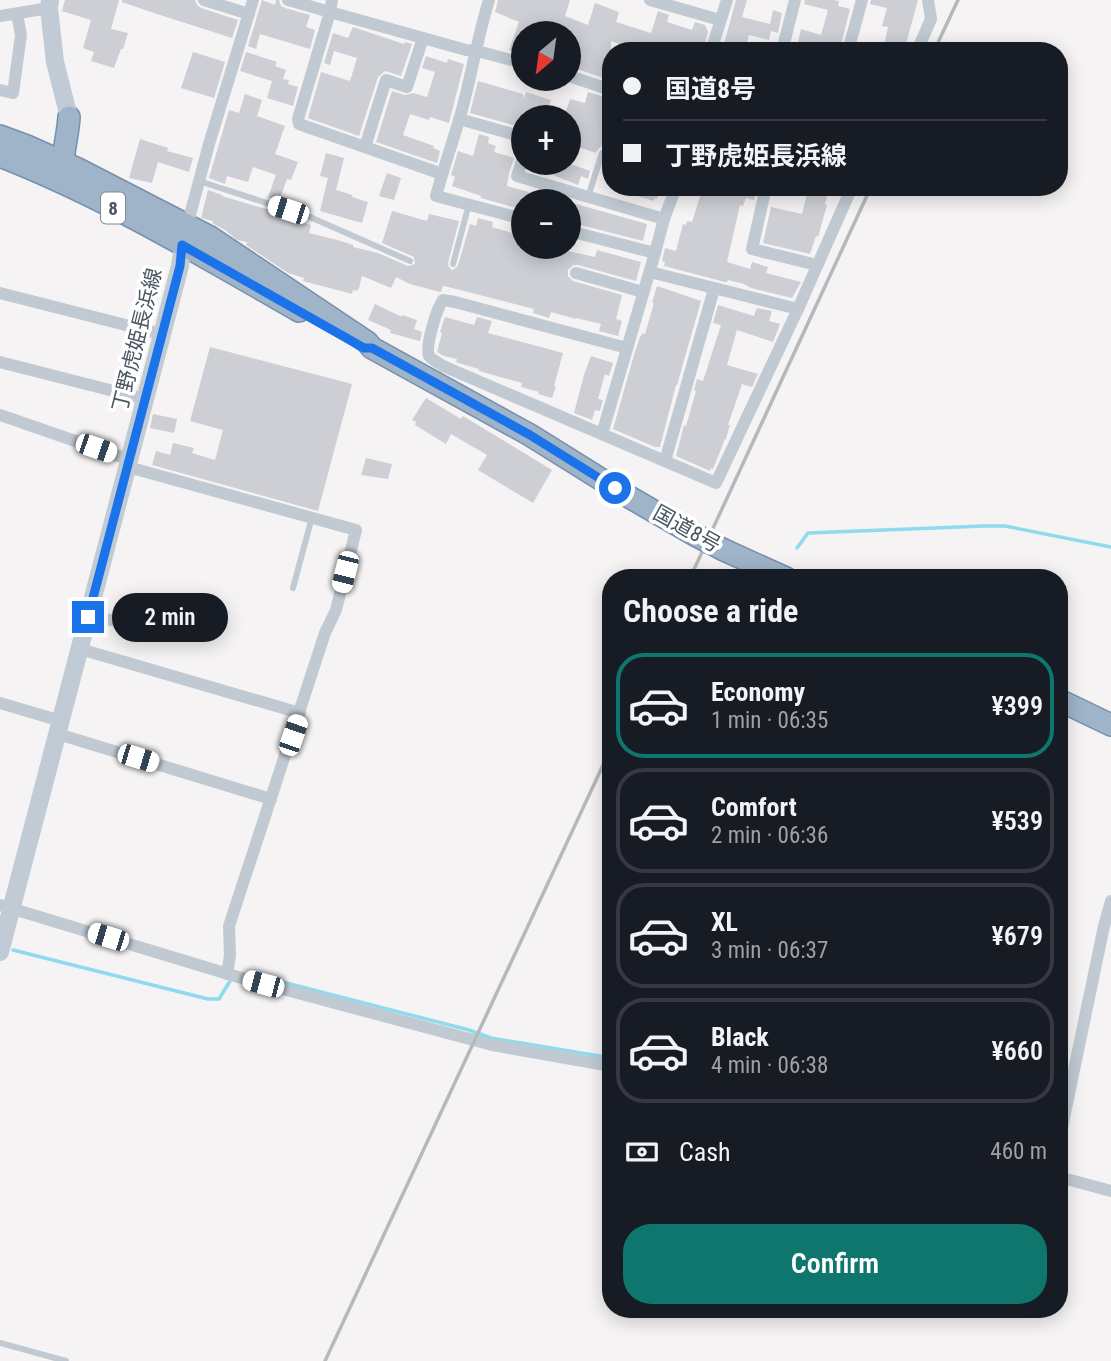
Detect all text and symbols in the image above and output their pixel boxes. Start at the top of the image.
north arrow [511,21,581,91]
map controls [511,21,581,259]
text: 国道8号 [665,74,756,104]
button: + [511,105,581,175]
text: 丁野虎姫長浜線 [665,141,847,171]
button: − [511,189,581,259]
road number: 8 [101,192,125,224]
car [265,194,312,226]
street label: 丁野虎姫長浜線 [108,266,166,414]
car [73,431,120,465]
route start [599,472,631,504]
street label: 国道8号 [649,501,725,557]
car [330,549,361,595]
callout: 2 min [112,592,228,642]
text: Choose a ride [623,592,798,630]
route end [72,601,104,633]
text: 2 min [145,604,195,631]
icon: car [627,674,690,737]
text: Economy [711,677,805,707]
text: ¥399 [991,691,1043,721]
text: 1 min · 06:35 [711,707,828,734]
car [277,712,310,758]
car [115,742,162,774]
icon: car [627,789,690,852]
text: Comfort [711,792,797,822]
text: ¥539 [991,806,1043,836]
text: 2 min · 06:36 [711,822,828,849]
icon: car [627,904,690,967]
text: XL [711,907,738,937]
car [85,921,132,953]
text: ¥679 [991,921,1043,951]
text: 3 min · 06:37 [711,937,828,964]
car [240,968,287,1000]
icon: car [627,1019,690,1082]
text: Black [711,1022,769,1052]
text: ¥660 [991,1036,1043,1066]
text: 4 min · 06:38 [711,1052,828,1079]
icon: cash [623,1133,661,1171]
text: Cash [679,1137,731,1167]
text: 460 m [990,1138,1047,1165]
button: Confirm [623,1224,1047,1304]

